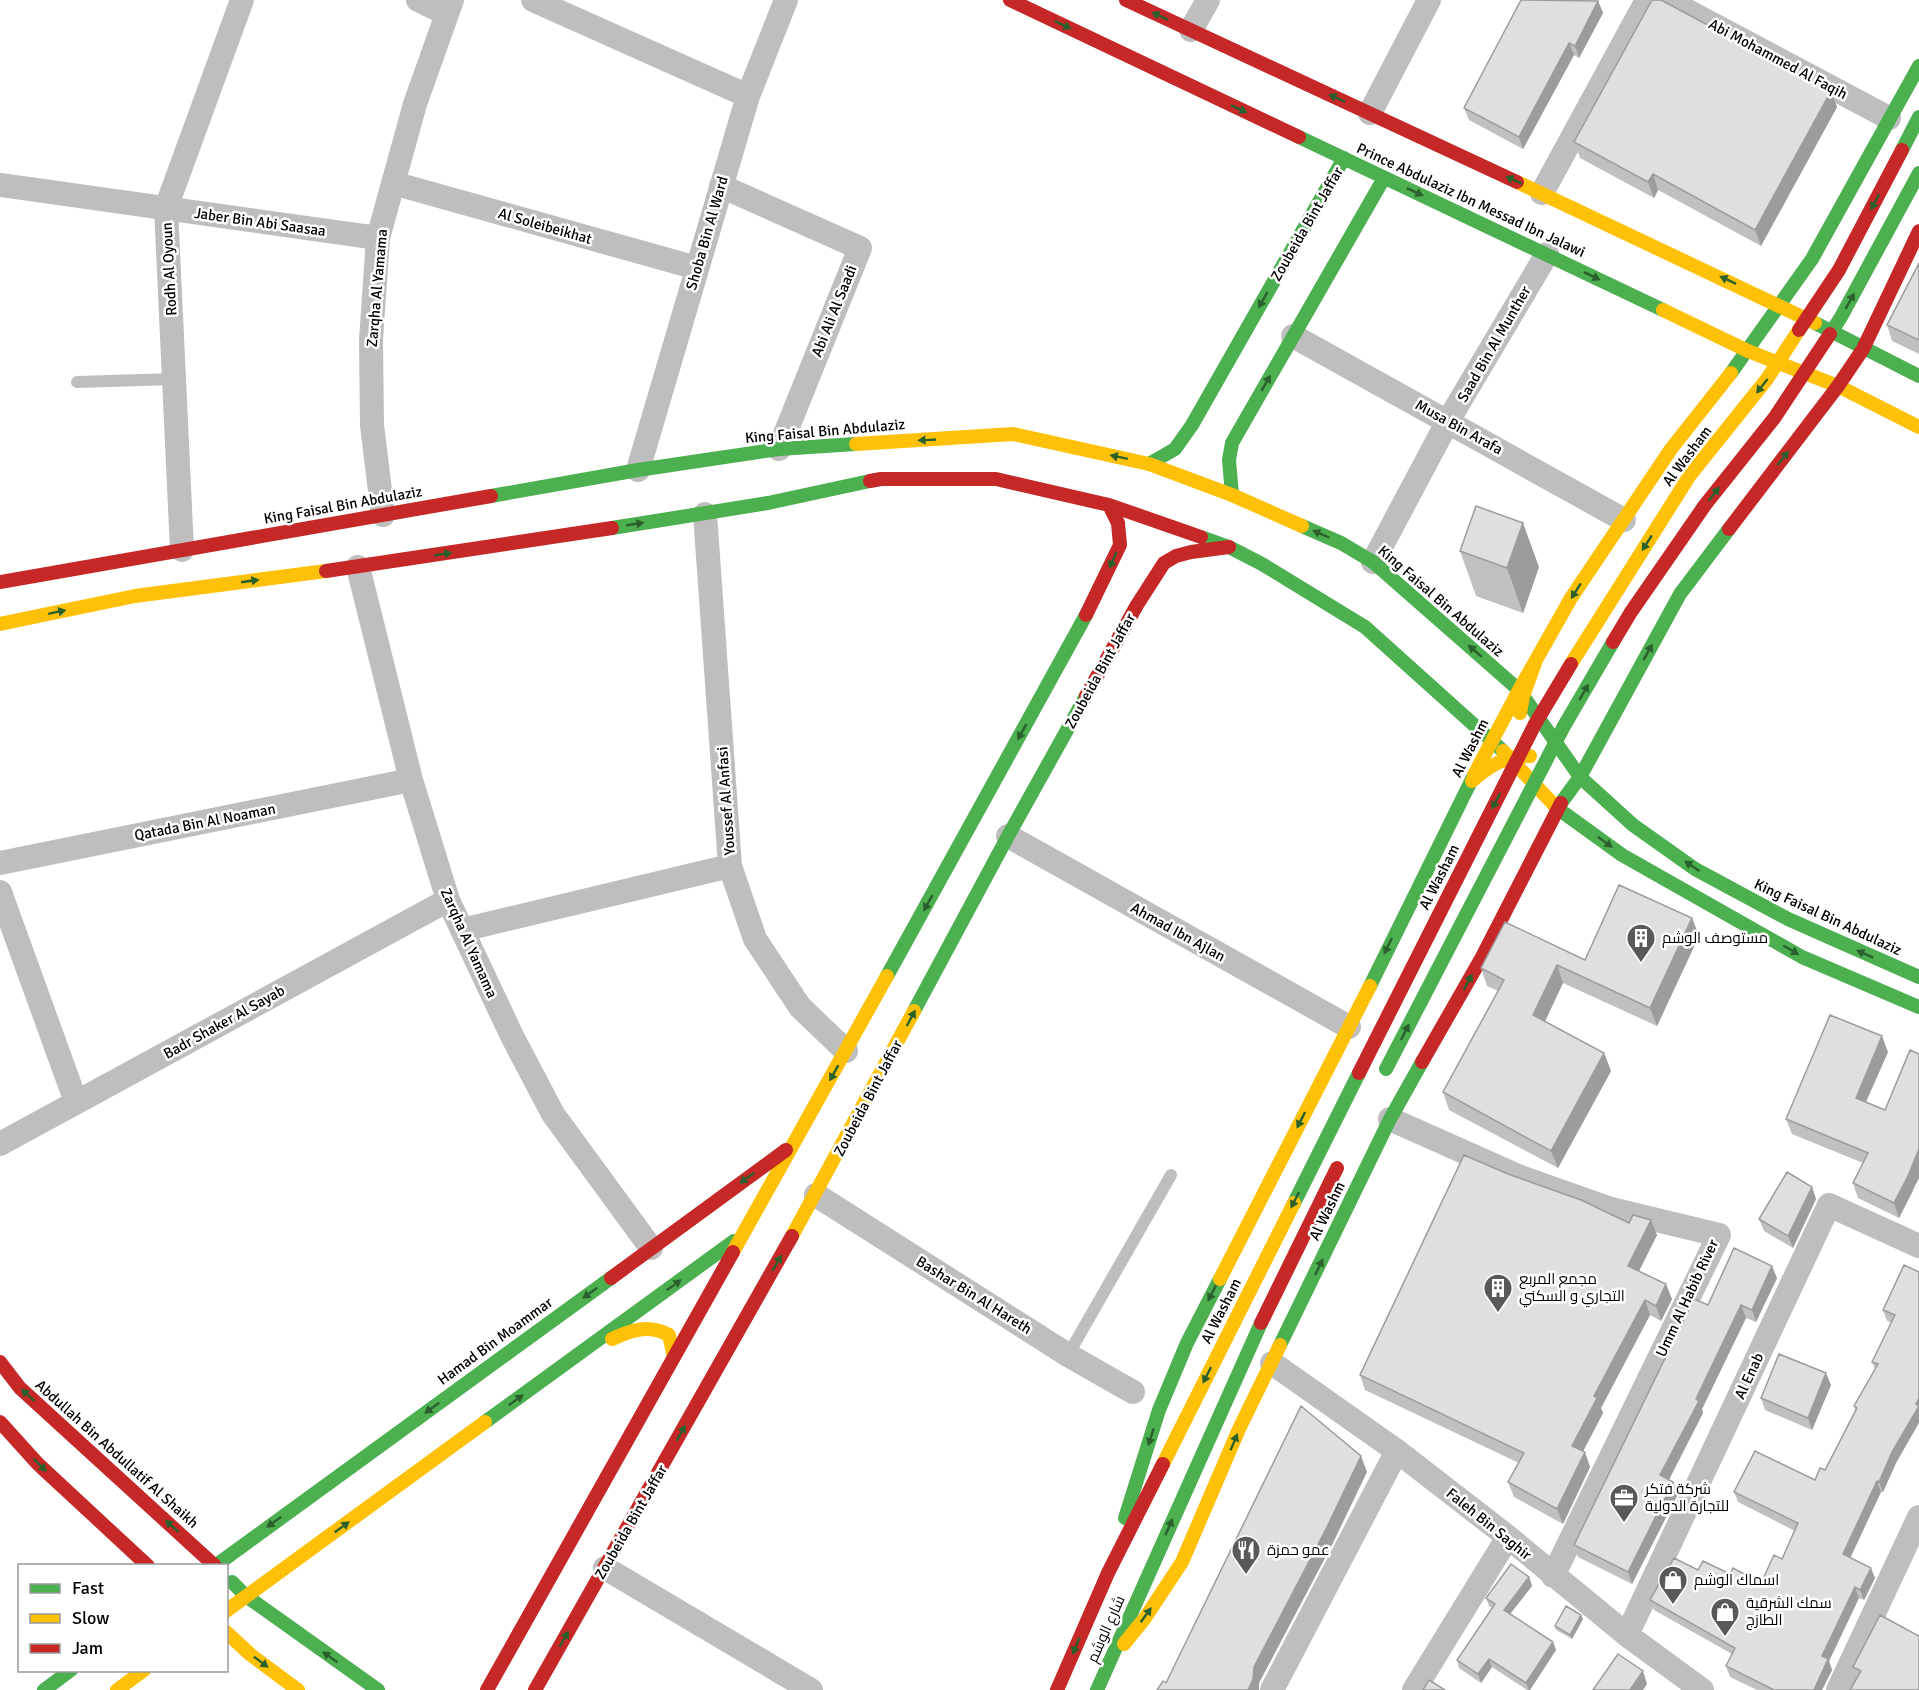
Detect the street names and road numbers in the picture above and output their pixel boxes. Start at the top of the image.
street label: Abi Mohammed Al Faqih [1706,15,1850,103]
street label: Prince Abdulaziz Ibn Messad Ibn Jalawi [1354,139,1588,261]
street label: Zoubeida Bint Jaffar [1267,163,1347,284]
street label: Shoba Bin Al Ward [682,174,732,292]
street label: Jaber Bin Abi Saasaa [193,204,327,240]
street label: Al Soleibeikhat [496,204,594,248]
street label: Rodh Al Oyoun [158,222,180,316]
street label: Zarqha Al Yamama [363,228,391,348]
street label: Abi Ali Al Saadi [807,263,861,359]
street label: Saad Bin Al Munther [1453,282,1535,405]
street label: Musa Bin Arafa [1412,396,1506,458]
street label: King Faisal Bin Abdulaziz [744,415,906,447]
street label: Al Washam [1658,422,1716,490]
street label: King Faisal Bin Abdulaziz [262,482,424,528]
street label: King Faisal Bin Abdulaziz [1374,542,1508,661]
street label: Zoubeida Bint Jaffar [1061,610,1139,732]
street label: Al Washm [1448,716,1492,780]
street label: Youssef Al Anfasi [713,746,739,856]
street label: Qatada Bin Al Noaman [133,799,277,845]
street label: Al Washam [1415,841,1463,913]
street label: King Faisal Bin Abdulaziz [1751,875,1905,959]
street label: Zarqha Al Yamama [437,885,501,1001]
street label: Ahmad Ibn Ajlan [1128,899,1228,965]
street label: Badr Shaker Al Sayab [160,981,288,1063]
street label: Zoubeida Bint Jaffar [830,1036,906,1159]
street label: Al Washm [1305,1179,1349,1243]
street label: Umm Al Habib River [1652,1236,1722,1360]
street label: Bashar Bin Al Hareth [913,1252,1035,1338]
street label: Al Washam [1197,1275,1245,1347]
street label: Hamad Bin Moammar [434,1293,556,1389]
street label: Al Enab [1731,1350,1768,1402]
street label: Abdullah Bin Abdullatif Al Shaikh [32,1376,202,1532]
street label: Zoubeida Bint Jaffar [591,1461,671,1582]
street label: Faleh Bin Saghir [1443,1484,1536,1564]
street label: شارع الوشم [1083,1593,1131,1666]

